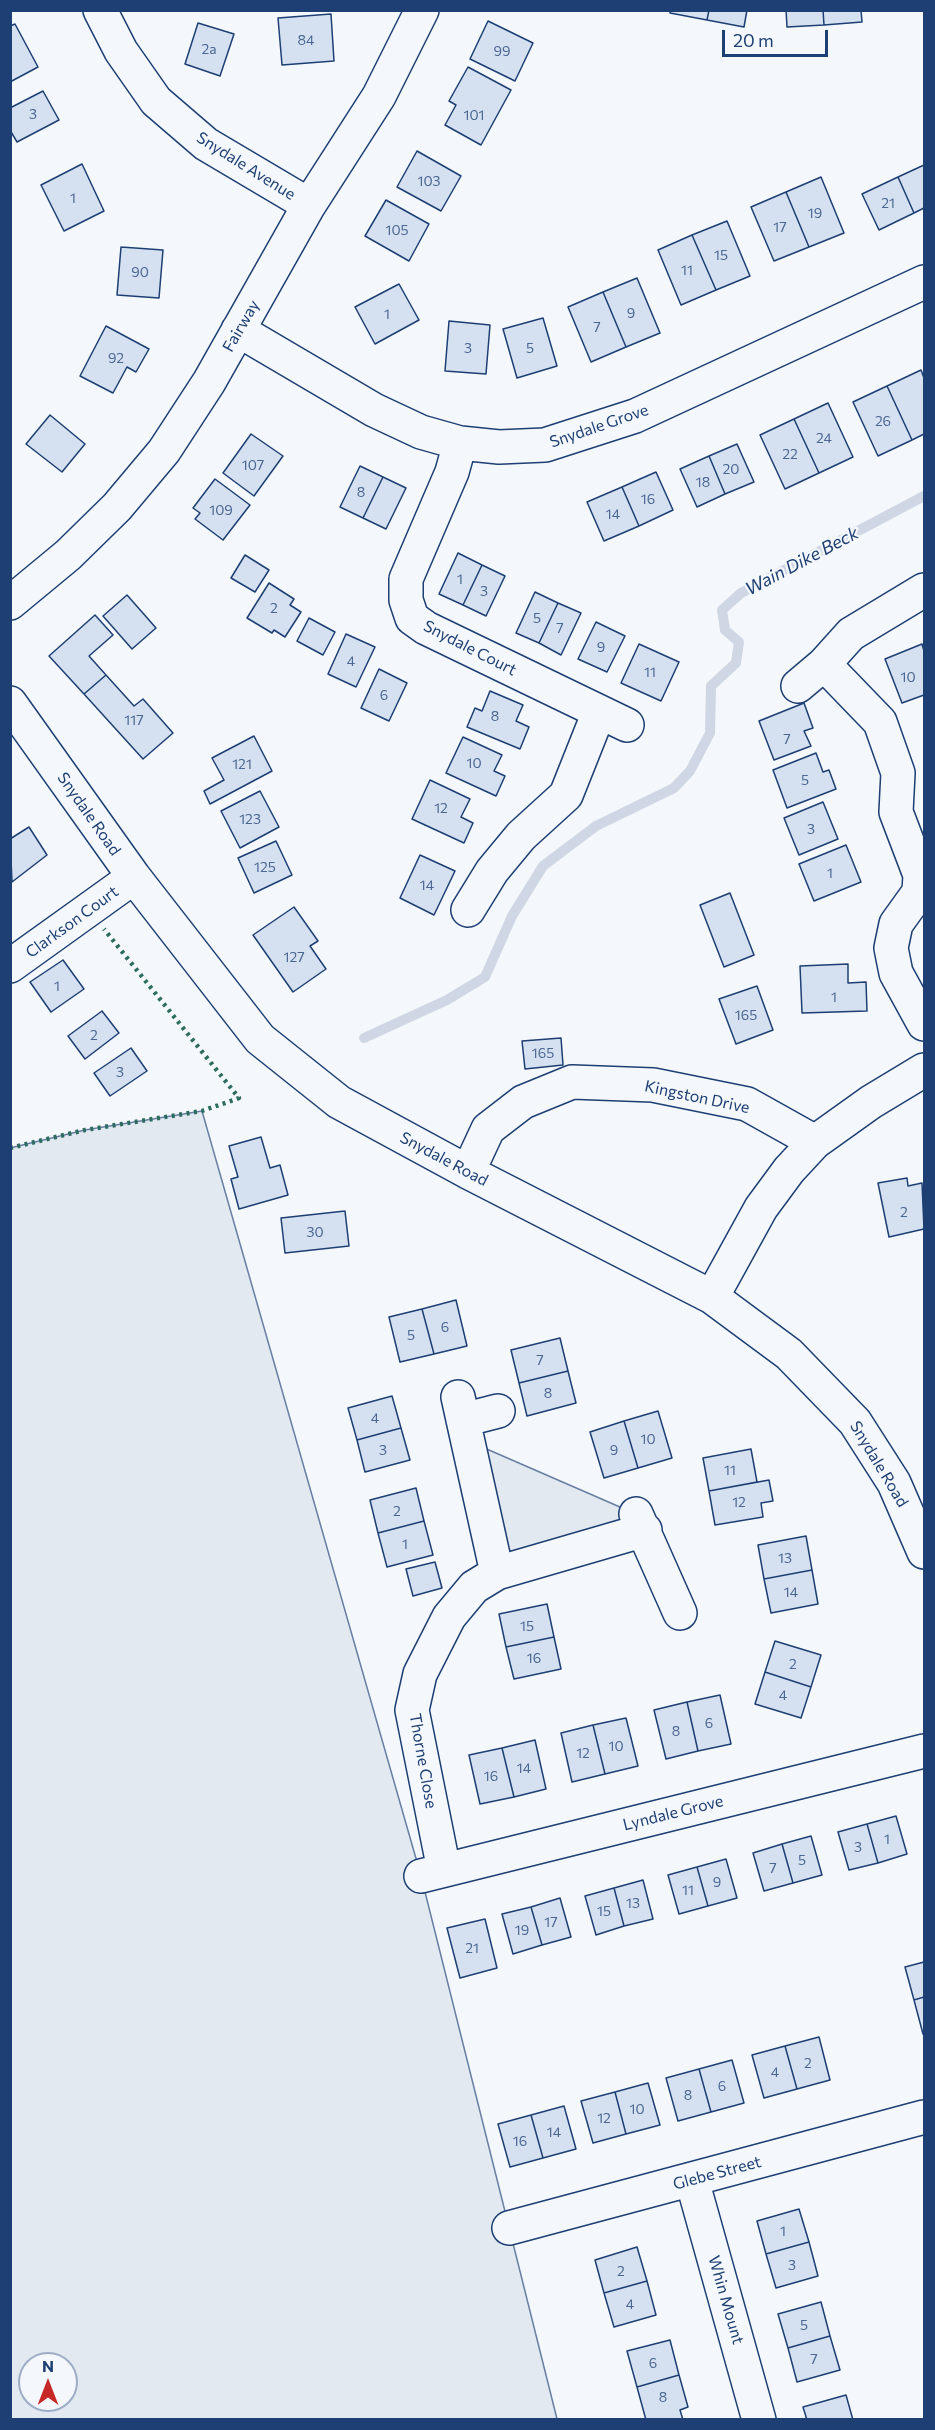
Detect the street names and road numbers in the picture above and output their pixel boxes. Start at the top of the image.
street label: Snydale Avenue [193,128,299,204]
street label: Fairway [218,297,264,355]
street label: Snydale Grove [547,400,651,452]
street label: Snydale Court [420,616,520,680]
street label: Snydale Road [53,769,125,859]
street label: Clarkson Court [22,882,122,962]
street label: Kingston Drive [643,1077,751,1117]
street label: Snydale Road [397,1128,491,1190]
street label: Snydale Road [846,1417,912,1511]
street label: Thorne Close [405,1712,441,1810]
street label: Lyndale Grove [621,1791,725,1835]
street label: Glebe Street [671,2152,763,2194]
street label: Whin Mount [704,2253,748,2347]

